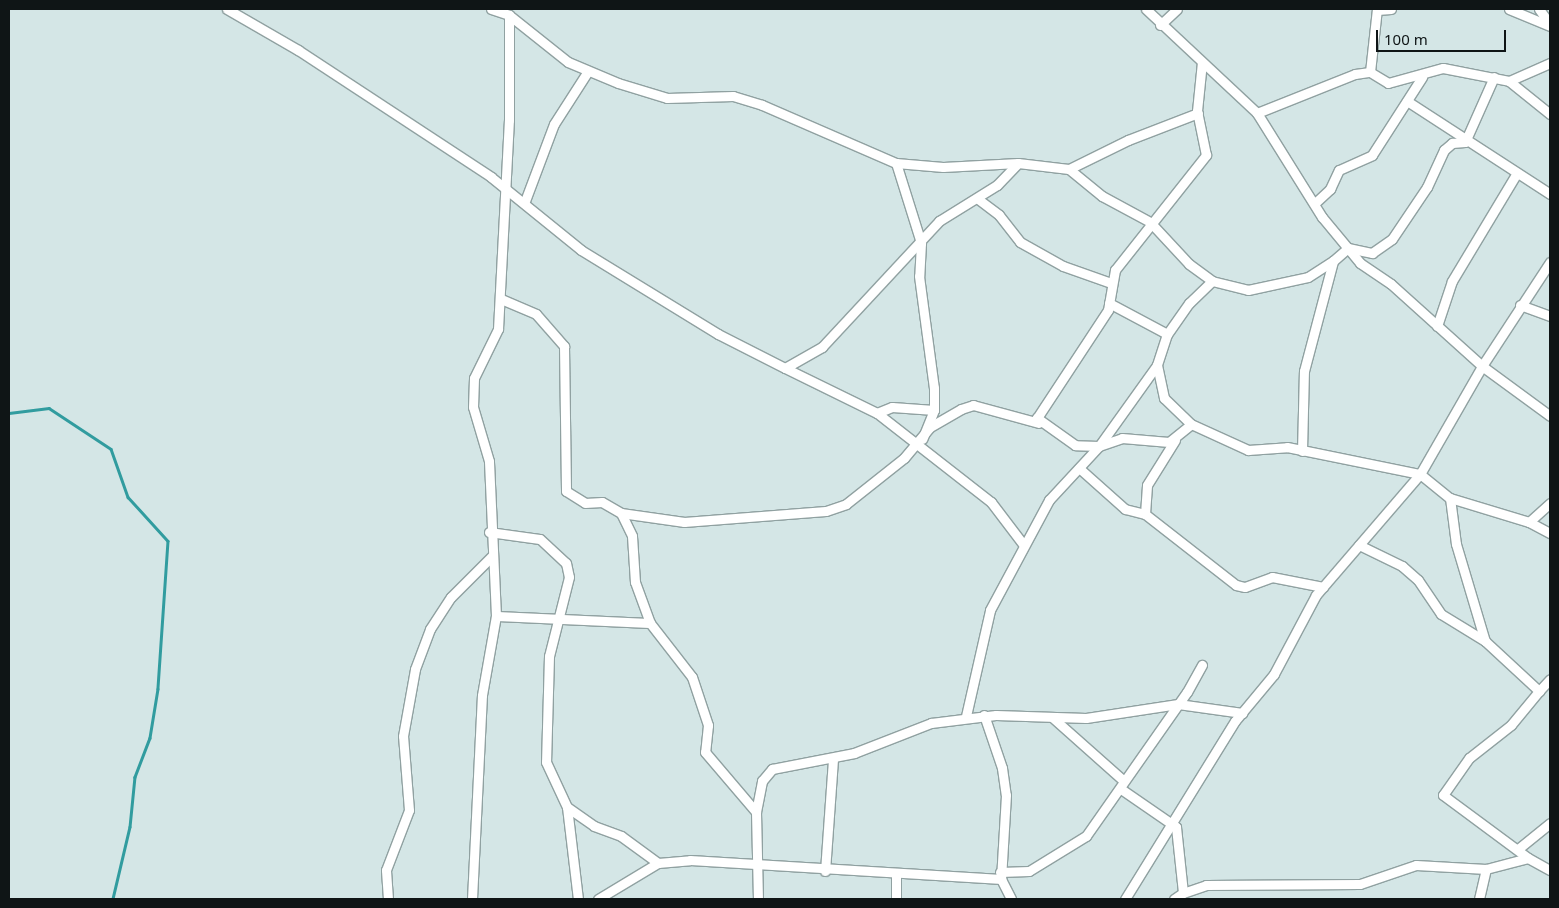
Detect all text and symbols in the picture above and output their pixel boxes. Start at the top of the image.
scale bar [1379,20,1509,52]
text: 100 m [1384,29,1428,49]

